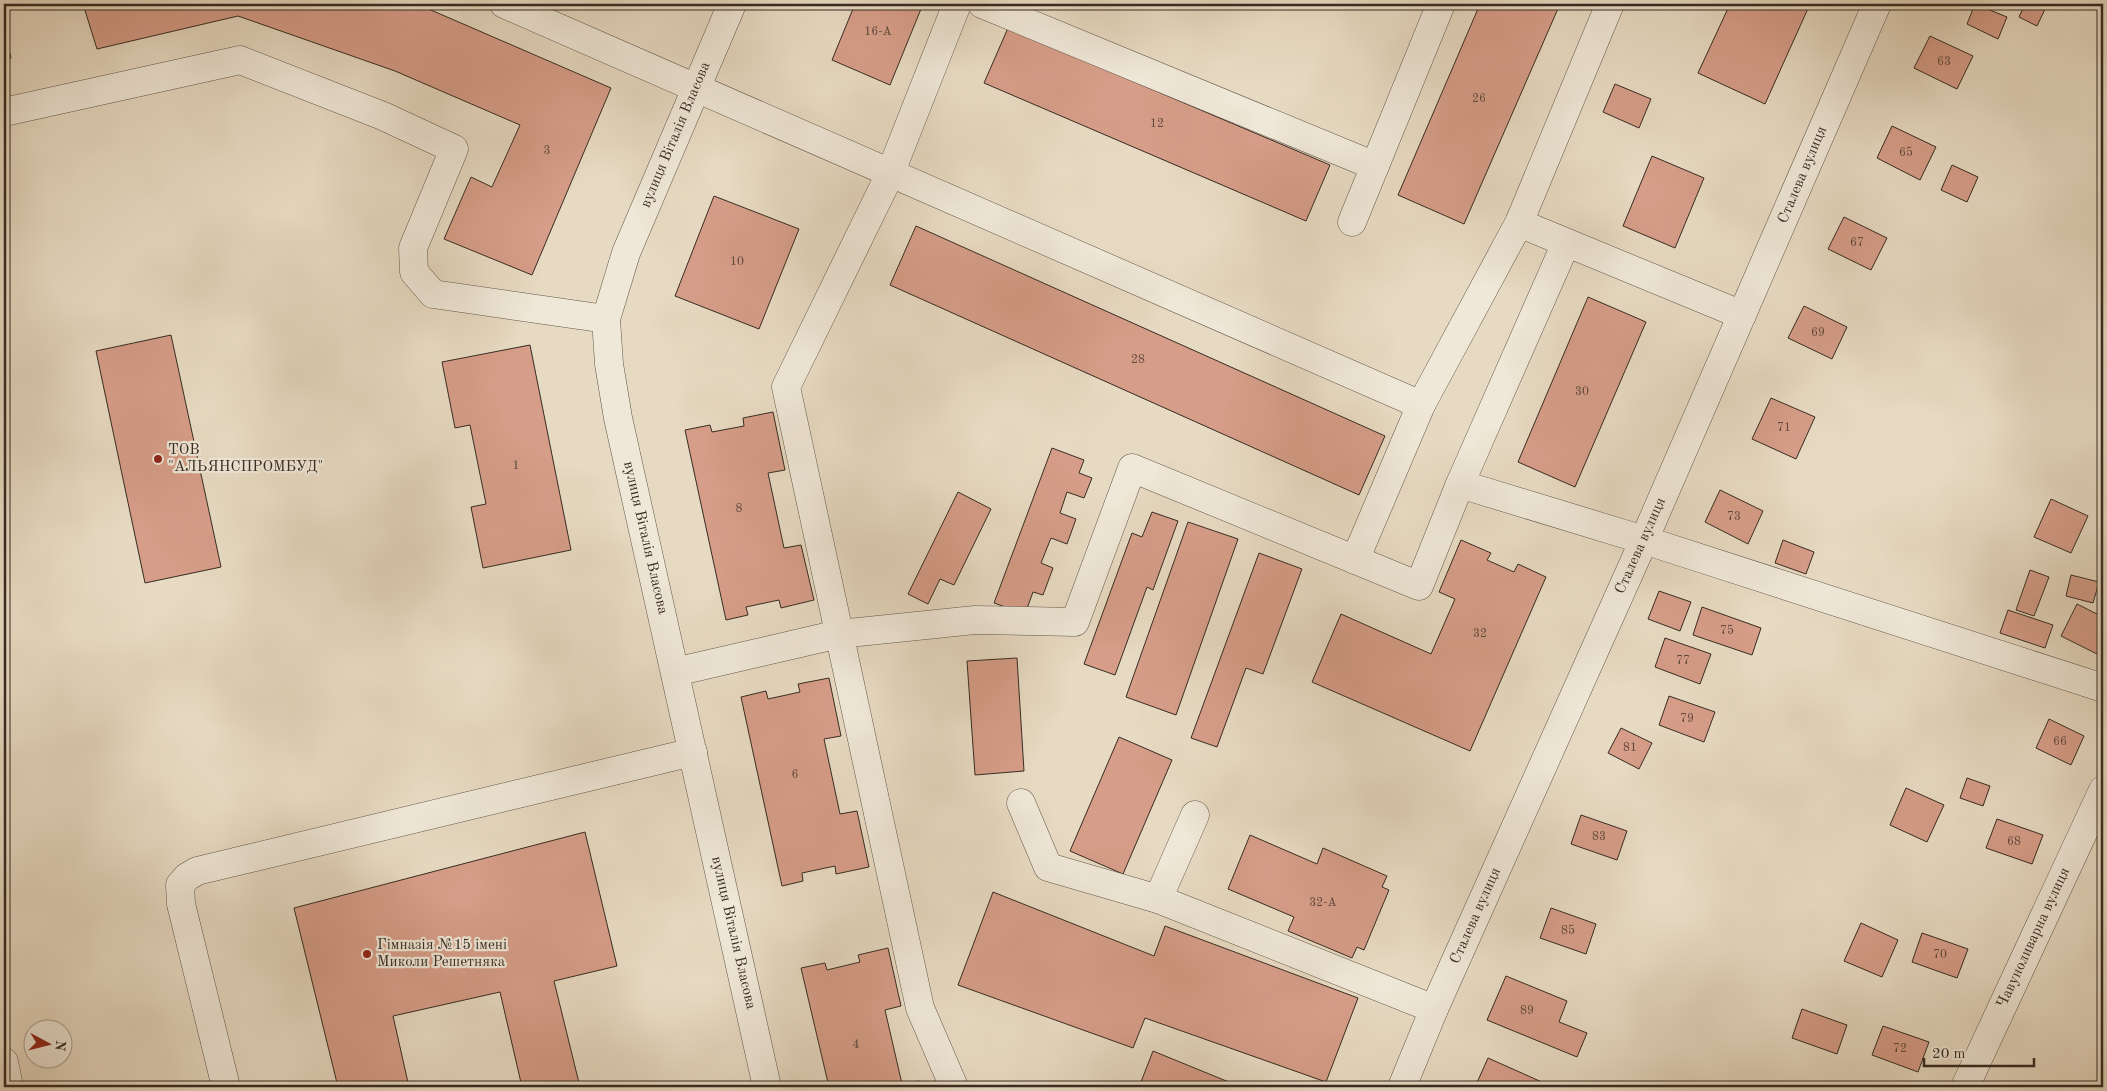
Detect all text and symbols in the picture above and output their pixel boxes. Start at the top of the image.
house number: 16-А [864,26,892,38]
house number: 63 [1937,56,1951,68]
street label: вулиця Віталія Власова [639,59,714,210]
house number: 26 [1472,93,1486,105]
house number: 12 [1150,118,1164,130]
street label: Сталева вулиця [1776,124,1830,226]
house number: 3 [544,145,550,157]
house number: 65 [1899,146,1913,159]
house number: 67 [1850,237,1864,249]
house number: 10 [730,256,744,268]
house number: 69 [1811,327,1825,339]
house number: 28 [1131,354,1145,366]
house number: 30 [1575,386,1589,398]
house number: 71 [1777,422,1791,434]
place label: ТОВ "АЛЬЯНСПРОМБУД" [168,443,324,475]
marker: ТОВ "АЛЬЯНСПРОМБУД" [152,453,164,465]
house number: 1 [513,460,519,472]
street label: вулиця Віталія Власова [620,460,670,617]
street label: Сталева вулиця [1613,495,1669,596]
house number: 8 [736,503,743,515]
house number: 73 [1727,511,1741,523]
house number: 75 [1720,624,1734,637]
house number: 32 [1473,628,1487,640]
house number: 77 [1676,655,1690,667]
house number: 79 [1680,713,1694,725]
house number: 66 [2053,736,2067,748]
house number: 81 [1623,742,1637,754]
house number: 6 [792,769,799,781]
house number: 83 [1592,831,1606,843]
house number: 68 [2007,836,2021,848]
street label: вулиця Віталія Власова [708,855,758,1012]
street label: Сталева вулиця [1448,865,1504,966]
street label: Чавуноливарна вулиця [1995,865,2073,1011]
house number: 32-А [1309,897,1337,909]
house number: 85 [1561,924,1575,937]
place label: Гімназія №15 імені Миколи Решетняка [377,938,507,970]
marker: Гімназія №15 імені Миколи Решетняка [361,948,373,960]
house number: 70 [1933,949,1947,961]
house number: 89 [1520,1005,1534,1017]
north arrow [22,1018,72,1068]
scale bar [1924,1036,2034,1068]
text: N [52,1039,68,1052]
house number: 4 [853,1039,860,1051]
house number: 72 [1893,1043,1907,1055]
text: 20 m [1932,1047,1966,1062]

